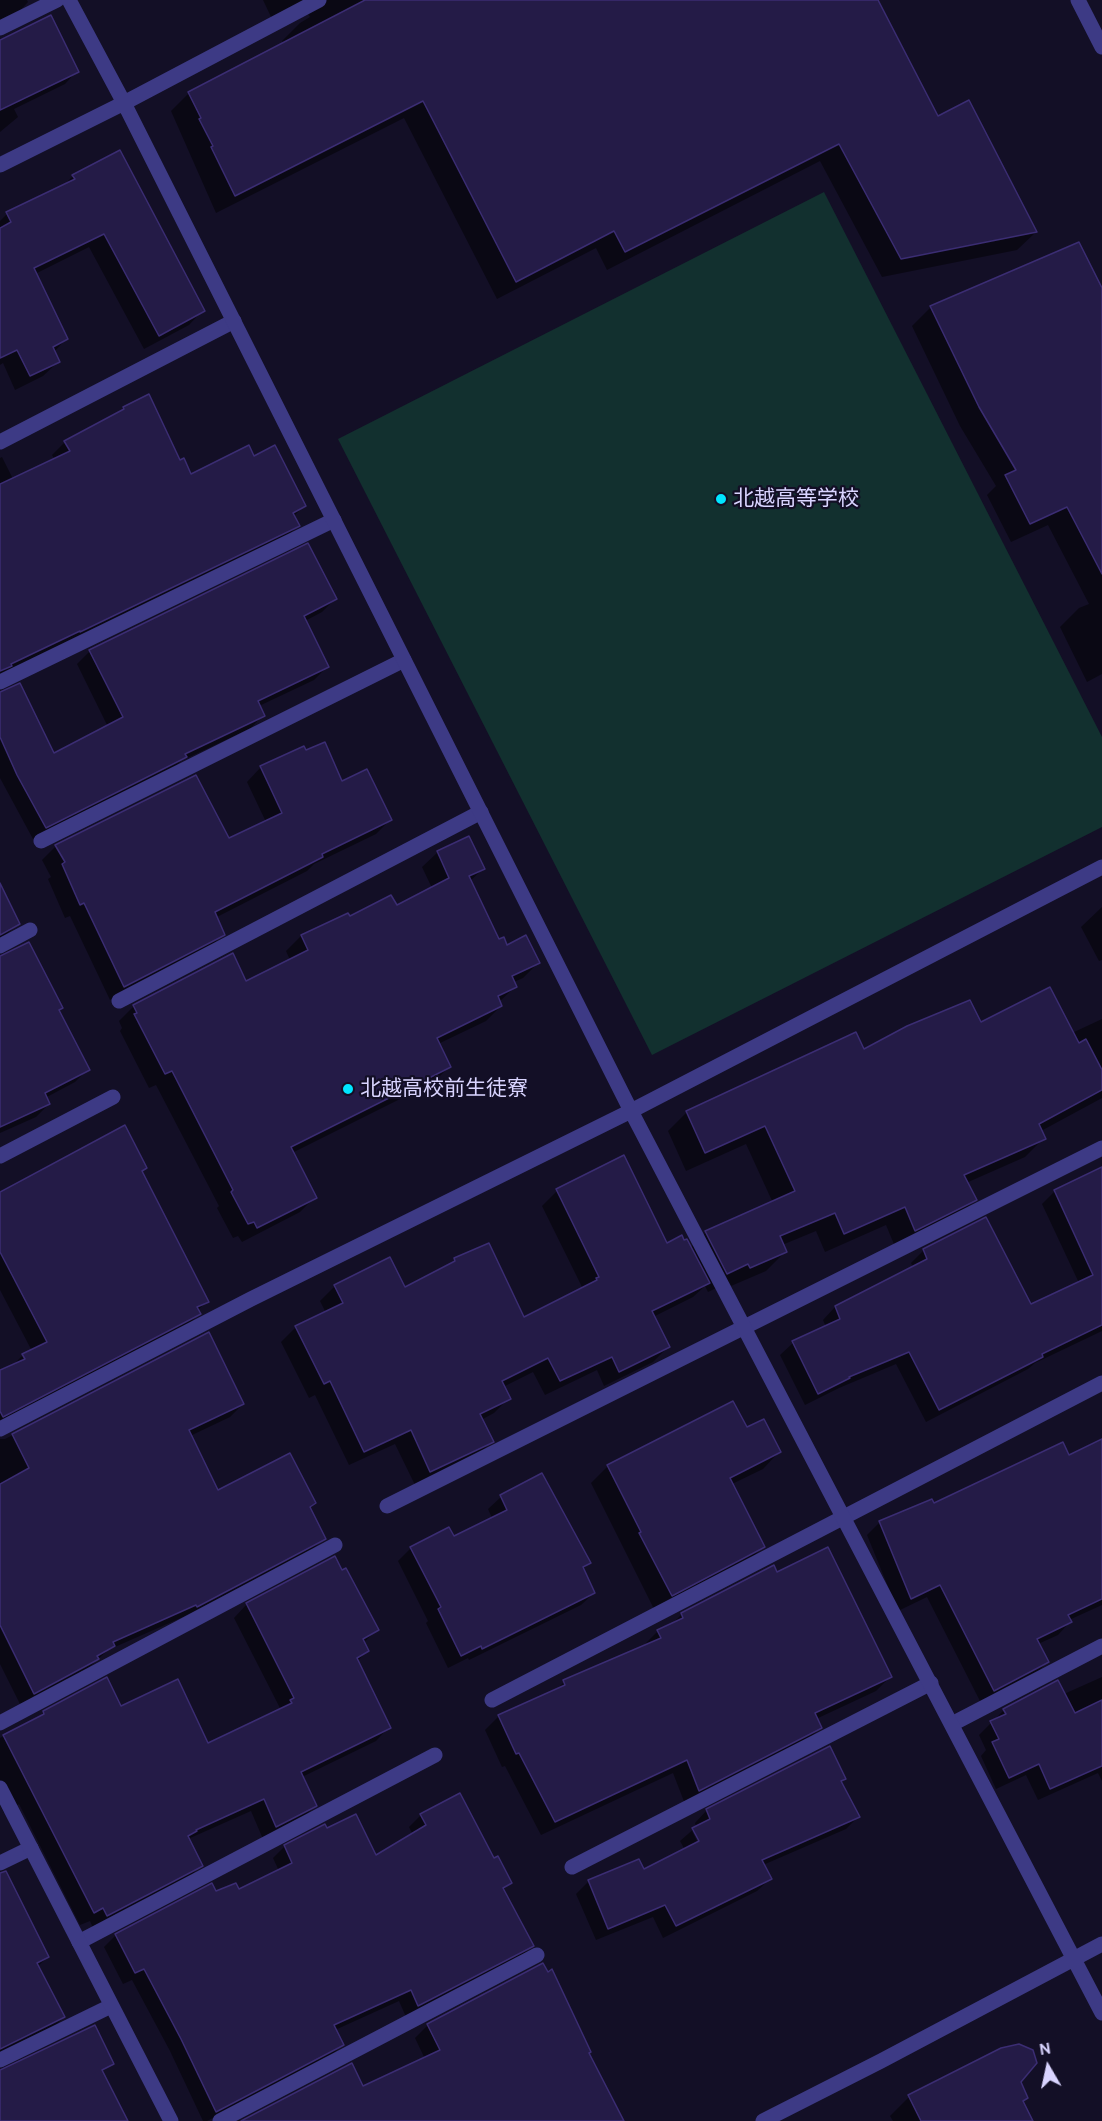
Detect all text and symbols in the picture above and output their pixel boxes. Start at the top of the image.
place label: 北越高等学校 [733,486,859,512]
marker: 北越高等学校 [714,492,728,506]
place label: 北越高校前生徒寮 [360,1076,528,1102]
marker: 北越高校前生徒寮 [341,1082,355,1096]
north arrow [1018,2037,1078,2097]
text: N [1038,2038,1052,2059]

